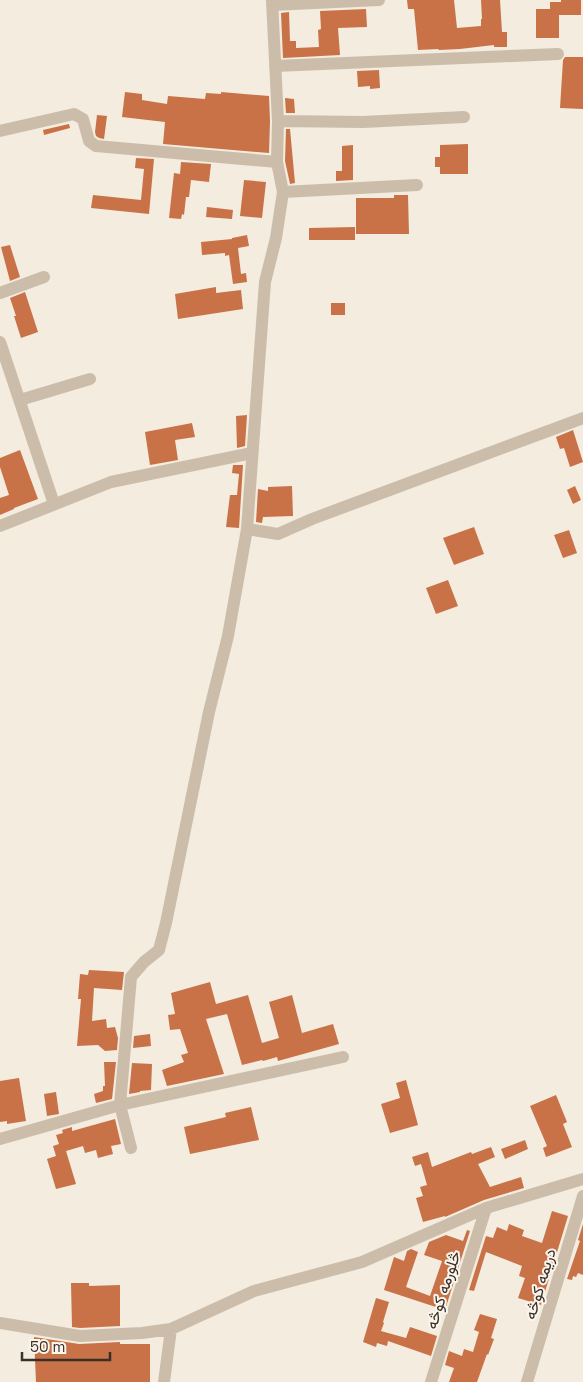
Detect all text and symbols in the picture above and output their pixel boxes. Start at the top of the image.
street label: دریمه کوڅه [519,1246,561,1322]
street label: څلورمه کوڅه [420,1248,466,1332]
scale bar [22,1330,110,1362]
text: 50 m [30,1337,65,1356]

